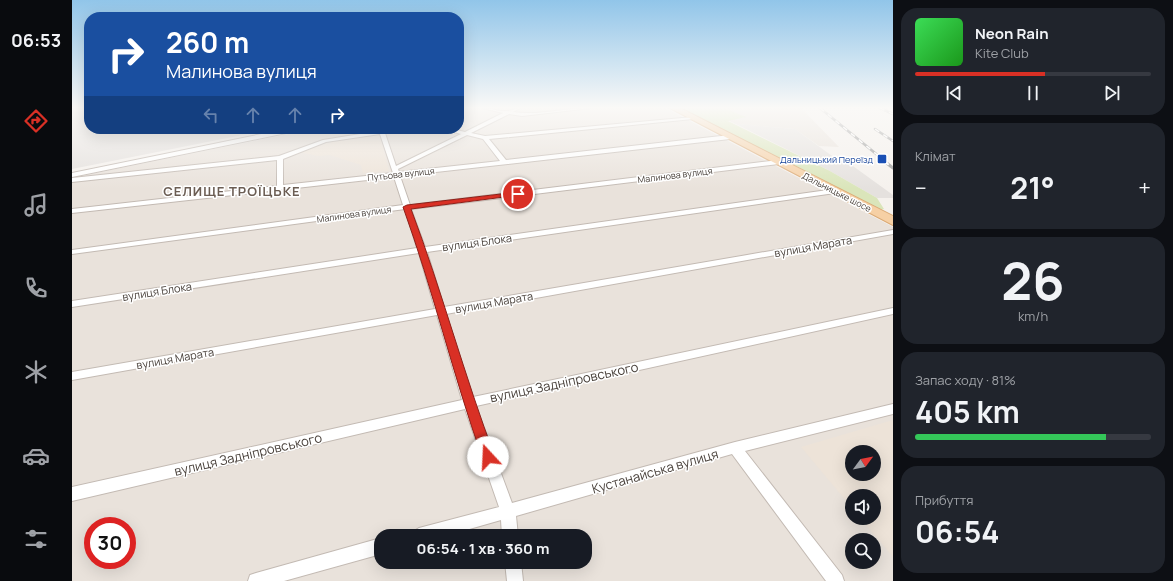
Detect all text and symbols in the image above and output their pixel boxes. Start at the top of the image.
text: 260 m [166,23,249,61]
text: Neon Rain [975,23,1049,44]
text: 06:53 [11,28,61,52]
icon: right [100,28,152,80]
text: Kite Club [975,44,1029,62]
text: Малинова вулиця [166,59,317,83]
icon: previous [943,82,965,104]
icon: pause [1022,82,1044,104]
icon: next [1101,82,1123,104]
icon: left [200,104,222,126]
icon: ahead [242,104,264,126]
icon: ahead [284,104,306,126]
icon: right [326,104,348,126]
icon: directions [22,107,50,135]
text: Клімат [915,147,956,165]
place label: Дальницький Переїзд [780,153,874,166]
marker: Дальницький Переїзд [876,153,888,165]
street label: Путьова вулиця [367,164,435,184]
street label: Малинова вулиця [637,164,713,186]
text: 21° [1010,167,1055,208]
street label: Дальницьке шосе [800,169,874,215]
text: − [915,173,927,203]
text: + [1138,173,1151,203]
pin [501,177,535,211]
district label: СЕЛИЩЕ ТРОЇЦЬКЕ [163,182,301,200]
icon: arrive [507,183,529,205]
icon: music [22,191,50,219]
street label: Малинова вулиця [316,202,392,226]
street label: вулиця Блока [441,230,513,254]
street label: вулиця Марата [773,232,853,260]
text: 26 [1001,245,1065,316]
icon: phone [22,274,50,302]
street label: вулиця Блока [121,278,193,304]
street label: вулиця Марата [454,288,534,316]
text: km/h [1018,307,1048,325]
street label: вулиця Марата [135,344,215,372]
street label: вулиця Задніпровського [488,357,640,407]
icon: climate [22,358,50,386]
text: Запас ходу · 81% [915,371,1016,389]
text: 405 km [915,391,1020,432]
street label: вулиця Задніпровського [172,428,324,480]
position arrow [467,436,509,478]
icon: car [22,442,50,470]
street label: Кустанайська вулиця [590,444,720,498]
north arrow [845,445,881,481]
map controls [845,445,881,569]
button: sound [845,489,881,525]
text: Прибуття [915,491,973,509]
text: 06:54 [915,511,1000,552]
speed limit sign: 30 [84,517,136,569]
icon: filters [22,525,50,553]
button: search [845,533,881,569]
text: 06:54 · 1 хв · 360 m [417,538,549,559]

